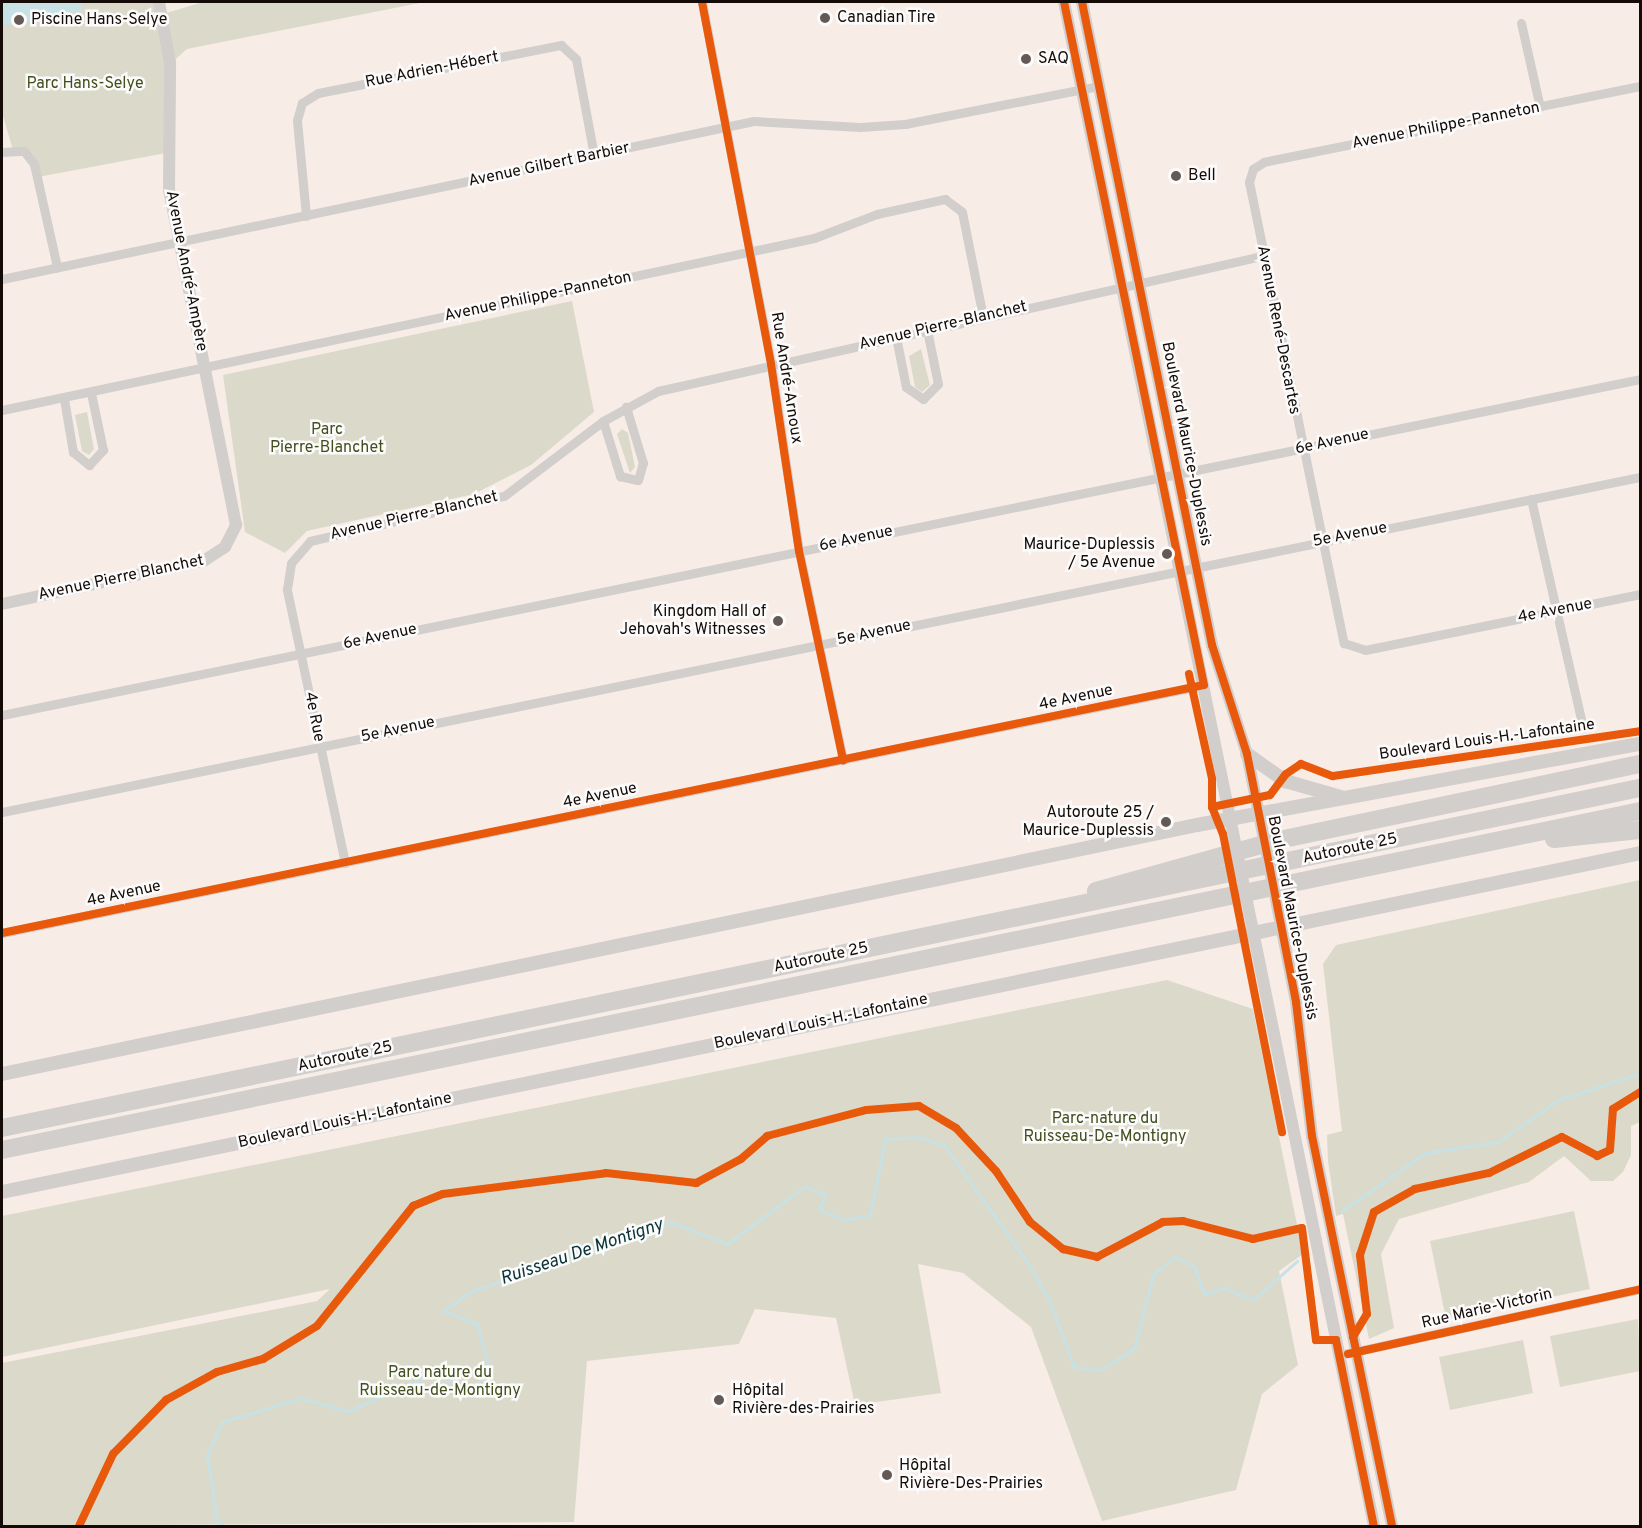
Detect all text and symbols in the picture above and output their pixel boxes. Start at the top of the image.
place label: Canadian Tire [837,8,936,28]
place label: Piscine Hans-Selye [31,10,167,30]
marker: Canadian Tire [818,11,832,25]
marker: Piscine Hans-Selye [12,13,26,27]
street label: Rue Adrien-Hébert [363,48,501,92]
place label: SAQ [1038,49,1069,69]
marker: SAQ [1019,52,1033,66]
park label: Parc Hans-Selye [26,74,144,94]
street label: Avenue Philippe-Panneton [1350,98,1542,154]
street label: Avenue Gilbert Barbier [467,139,631,191]
place label: Bell [1188,166,1216,186]
marker: Bell [1169,169,1183,183]
street label: Avenue André-Ampère [161,189,211,353]
street label: Avenue René-Descartes [1252,244,1304,416]
street label: Avenue Philippe-Panneton [443,268,633,326]
street label: Avenue Pierre-Blanchet [857,297,1029,355]
street label: Rue André-Arnoux [766,310,806,446]
street label: Boulevard Maurice-Duplessis [1157,340,1215,548]
park label: Parc Pierre-Blanchet [270,420,384,458]
street label: 6e Avenue [1293,425,1371,459]
street label: Avenue Pierre-Blanchet [328,487,500,545]
street label: 5e Avenue [1311,518,1389,552]
street label: 6e Avenue [817,522,895,556]
place label: Maurice-Duplessis / 5e Avenue [1023,535,1155,573]
marker: Maurice-Duplessis / 5e Avenue [1160,547,1174,561]
street label: Avenue Pierre Blanchet [36,551,206,605]
street label: 4e Avenue [1516,594,1594,628]
place label: Kingdom Hall of Jehovah's Witnesses [619,602,766,640]
marker: Kingdom Hall of Jehovah's Witnesses [771,614,785,628]
street label: 5e Avenue [835,616,913,650]
street label: 6e Avenue [341,620,419,654]
street label: 4e Avenue [1037,681,1115,715]
street label: 4e Rue [300,691,328,743]
street label: 5e Avenue [359,713,437,747]
street label: Boulevard Louis-H.-Lafontaine [1378,715,1596,765]
street label: 4e Avenue [561,779,639,813]
place label: Autoroute 25 / Maurice-Duplessis [1022,803,1154,841]
street label: Boulevard Maurice-Duplessis [1263,814,1321,1022]
marker: Autoroute 25 / Maurice-Duplessis [1159,815,1173,829]
street label: Autoroute 25 [1301,830,1399,868]
street label: 4e Avenue [85,877,163,911]
street label: Autoroute 25 [772,939,870,977]
street label: Boulevard Louis-H.-Lafontaine [712,990,930,1054]
street label: Autoroute 25 [296,1038,394,1076]
street label: Boulevard Louis-H.-Lafontaine [236,1089,454,1153]
park label: Parc-nature du Ruisseau-De-Montigny [1023,1109,1187,1147]
water label: Ruisseau De Montigny [498,1215,666,1291]
street label: Rue Marie-Victorin [1420,1285,1554,1333]
park label: Parc nature du Ruisseau-de-Montigny [359,1363,521,1401]
place label: Hôpital Rivière-des-Prairies [732,1381,874,1419]
marker: Hôpital Rivière-des-Prairies [710,1391,728,1409]
place label: Hôpital Rivière-Des-Prairies [899,1456,1043,1494]
marker: Hôpital Rivière-Des-Prairies [880,1468,894,1482]

